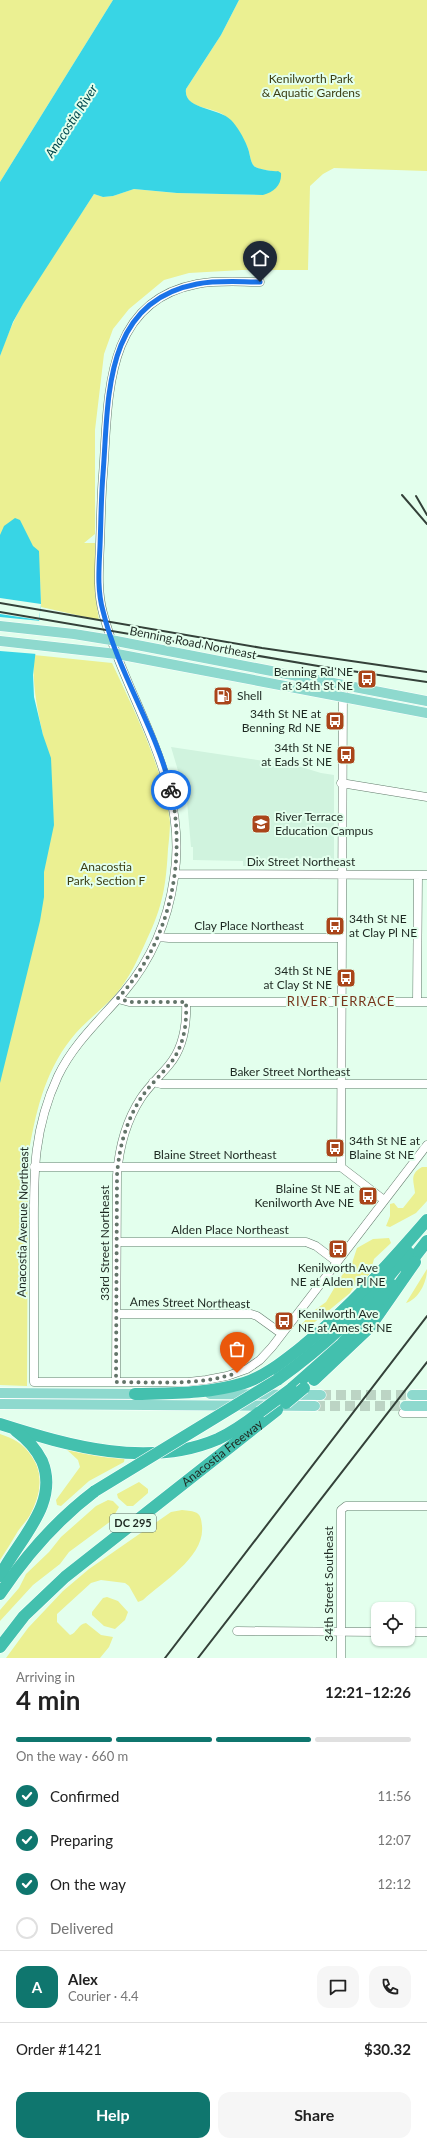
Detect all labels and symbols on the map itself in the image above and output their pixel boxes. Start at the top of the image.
park label: Kenilworth Park & Aquatic Gardens [262,71,360,100]
water label: Anacostia River [41,81,101,161]
pin [243,241,277,282]
street label: Benning Road Northeast [128,623,258,662]
place label: Benning Rd NE at 34th St NE [274,664,353,693]
bus stop icon: Benning Rd NE at 34th St NE [356,668,378,690]
fuel station icon: Shell [212,685,234,707]
place label: Shell [237,688,262,703]
place label: 34th St NE at Benning Rd NE [242,706,322,735]
bus stop icon: 34th St NE at Benning Rd NE [324,710,346,732]
place label: 34th St NE at Eads St NE [261,740,332,769]
bus stop icon: 34th St NE at Eads St NE [335,744,357,766]
courier [151,770,191,810]
place label: River Terrace Education Campus [275,809,373,838]
school or university icon: River Terrace Education Campus [250,813,272,835]
street label: Dix Street Northeast [247,854,356,869]
park label: Anacostia Park, Section F [67,859,145,888]
place label: 34th St NE at Clay Pl NE [349,911,417,940]
bus stop icon: 34th St NE at Clay Pl NE [324,915,346,937]
street label: Clay Place Northeast [194,918,304,933]
place label: 34th St NE at Clay St NE [263,963,332,992]
bus stop icon: 34th St NE at Clay St NE [335,967,357,989]
district label: RIVER TERRACE [287,993,395,1009]
street label: Baker Street Northeast [230,1064,351,1079]
place label: 34th St NE at Blaine St NE [349,1133,421,1162]
bus stop icon: 34th St NE at Blaine St NE [324,1137,346,1159]
street label: Anacostia Avenue Northeast [14,1146,31,1297]
street label: Blaine Street Northeast [153,1147,277,1162]
place label: Blaine St NE at Kenilworth Ave NE [254,1181,355,1210]
street label: 33rd Street Northeast [97,1185,112,1301]
bus stop icon: Blaine St NE at Kenilworth Ave NE [357,1185,379,1207]
street label: Alden Place Northeast [171,1222,290,1237]
bus stop icon: Kenilworth Ave NE at Alden Pl NE [327,1238,349,1260]
place label: Kenilworth Ave NE at Alden Pl NE [291,1260,386,1289]
street label: Ames Street Northeast [130,1294,251,1311]
place label: Kenilworth Ave NE at Ames St NE [298,1306,392,1335]
bus stop icon: Kenilworth Ave NE at Ames St NE [273,1310,295,1332]
pin [220,1332,254,1373]
street label: Anacostia Freeway [178,1416,266,1489]
road number: DC 295 [110,1514,156,1532]
street label: 34th Street Southeast [321,1526,336,1642]

